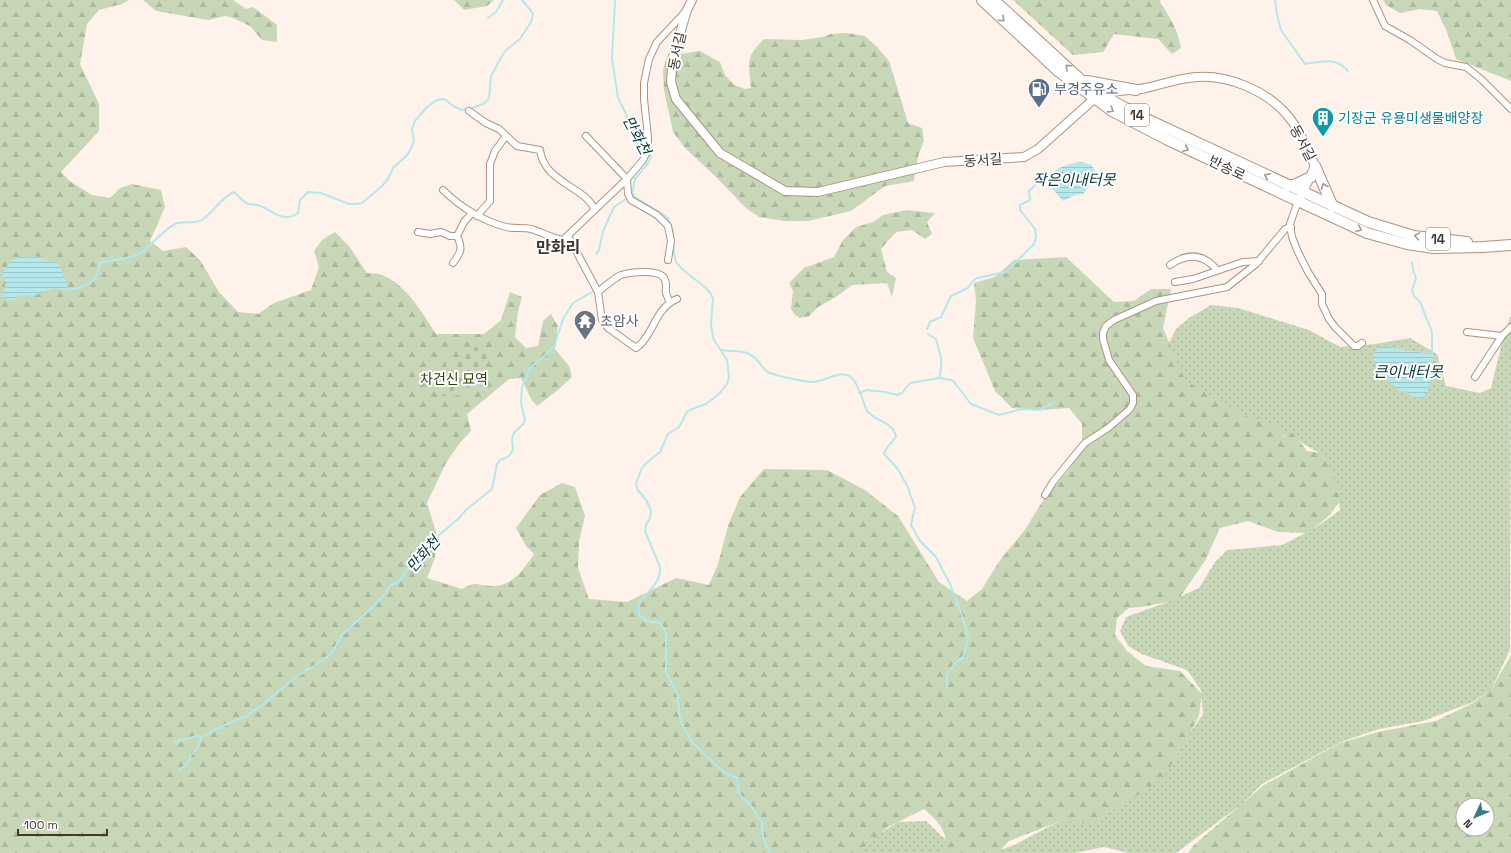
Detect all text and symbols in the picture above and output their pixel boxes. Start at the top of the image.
one-way arrow [998,14,1005,21]
street label: 동서길 [664,30,690,72]
one-way arrow [1065,65,1073,72]
fuel station icon: 부경주유소 [1026,76,1052,109]
place label: 부경주유소 [1054,80,1119,98]
road number: 14 [1125,104,1149,126]
building icon: 기장군 유용미생물배양장 [1310,105,1336,138]
one-way arrow [1107,106,1114,113]
place label: 기장군 유용미생물배양장 [1338,109,1483,127]
water label: 만화천 [619,112,656,160]
street label: 동서길 [1286,122,1320,164]
one-way arrow [1182,144,1190,152]
street label: 동서길 [963,150,1003,170]
street label: 반송로 [1206,152,1248,184]
water label: 작은이내터못 [1033,170,1117,189]
one-way arrow [1264,173,1272,181]
one-way arrow [1321,183,1329,191]
one-way arrow [1354,224,1362,232]
road number: 14 [1426,228,1450,250]
one-way arrow [1414,233,1420,241]
district label: 만화리 [536,237,580,258]
temple icon: 초암사 [572,308,598,341]
place label: 초암사 [600,312,639,330]
water label: 큰이내터못 [1373,362,1444,381]
park label: 차건신 묘역 [420,370,488,388]
water label: 만화천 [402,530,445,576]
north arrow [1455,797,1495,837]
scale bar [18,811,107,837]
text: N [1460,816,1475,831]
text: 100 m [24,817,58,833]

